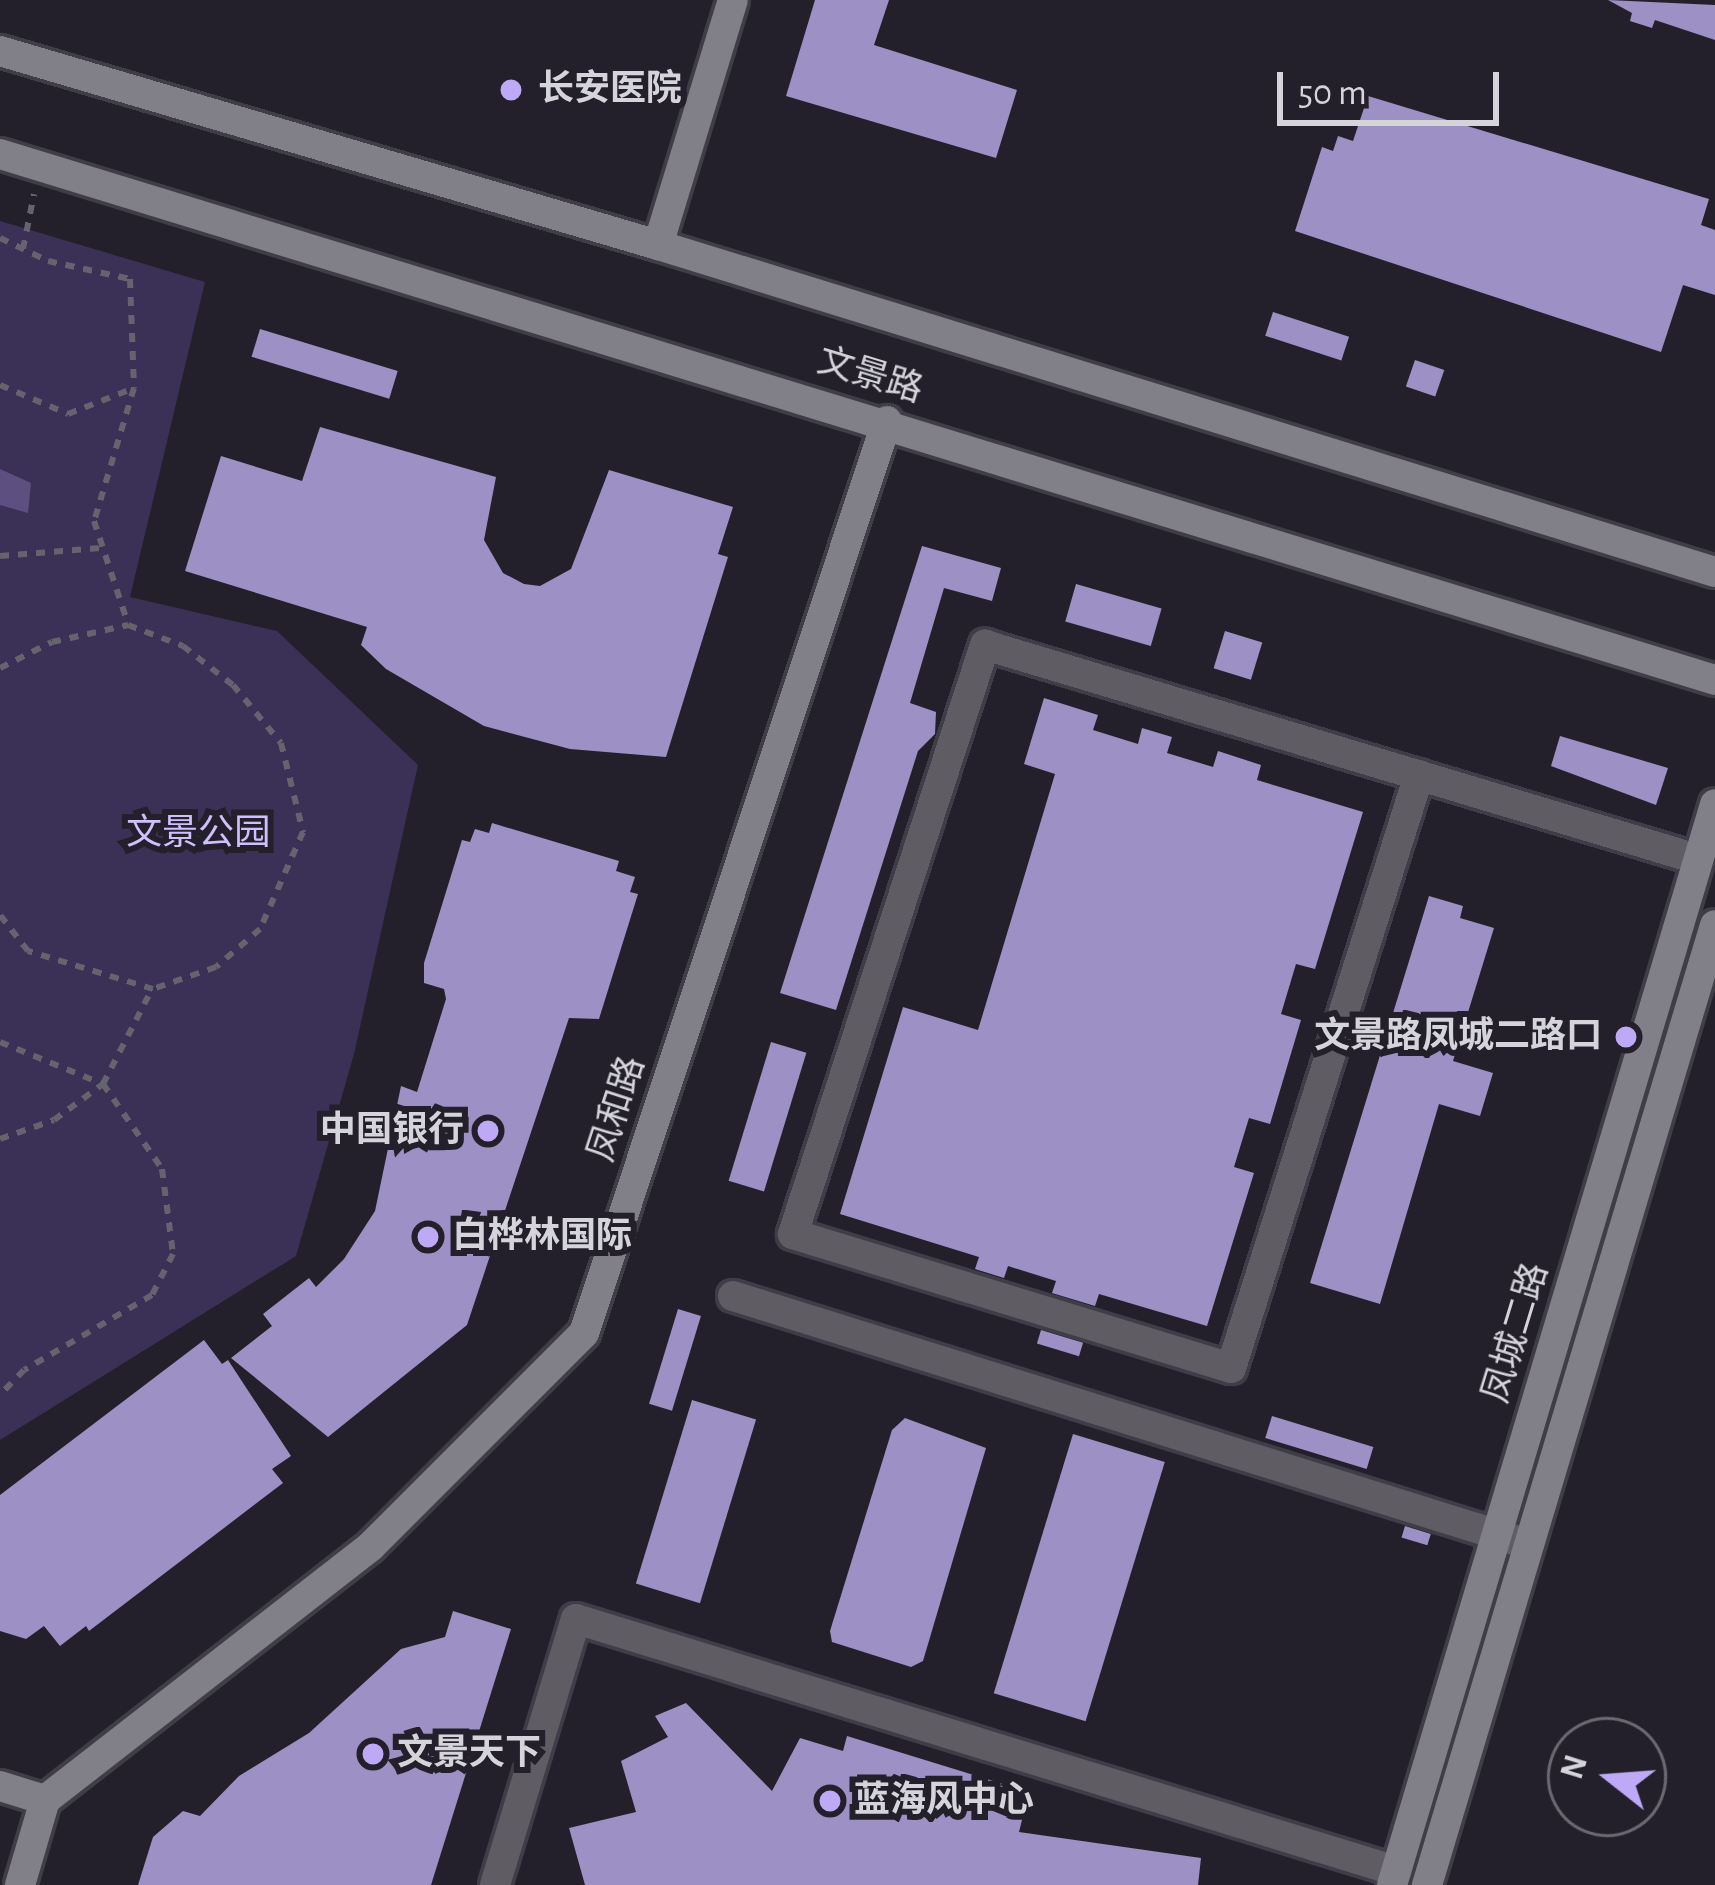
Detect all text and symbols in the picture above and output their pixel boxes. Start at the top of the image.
scale bar [1283,48,1505,122]
place label: 长安医院 [538,68,682,112]
marker: 长安医院 [495,74,527,106]
text: 50 m [1298,75,1367,111]
street label: 文景路 [812,340,928,412]
park label: 文景公园 [126,812,270,856]
place label: 文景路凤城二路口 [1314,1015,1602,1059]
marker: 文景路凤城二路口 [1613,1024,1639,1050]
street label: 凤和路 [580,1051,654,1167]
place label: 中国银行 [320,1109,464,1153]
marker: 中国银行 [475,1118,501,1144]
place label: 白桦林国际 [452,1215,632,1259]
marker: 白桦林国际 [415,1224,441,1250]
street label: 凤城二路 [1474,1258,1558,1408]
north arrow [1547,1717,1667,1837]
place label: 文景天下 [397,1732,541,1776]
marker: 文景天下 [360,1741,386,1767]
text: N [1556,1751,1594,1783]
place label: 蓝海风中心 [854,1779,1034,1823]
marker: 蓝海风中心 [817,1788,843,1814]

